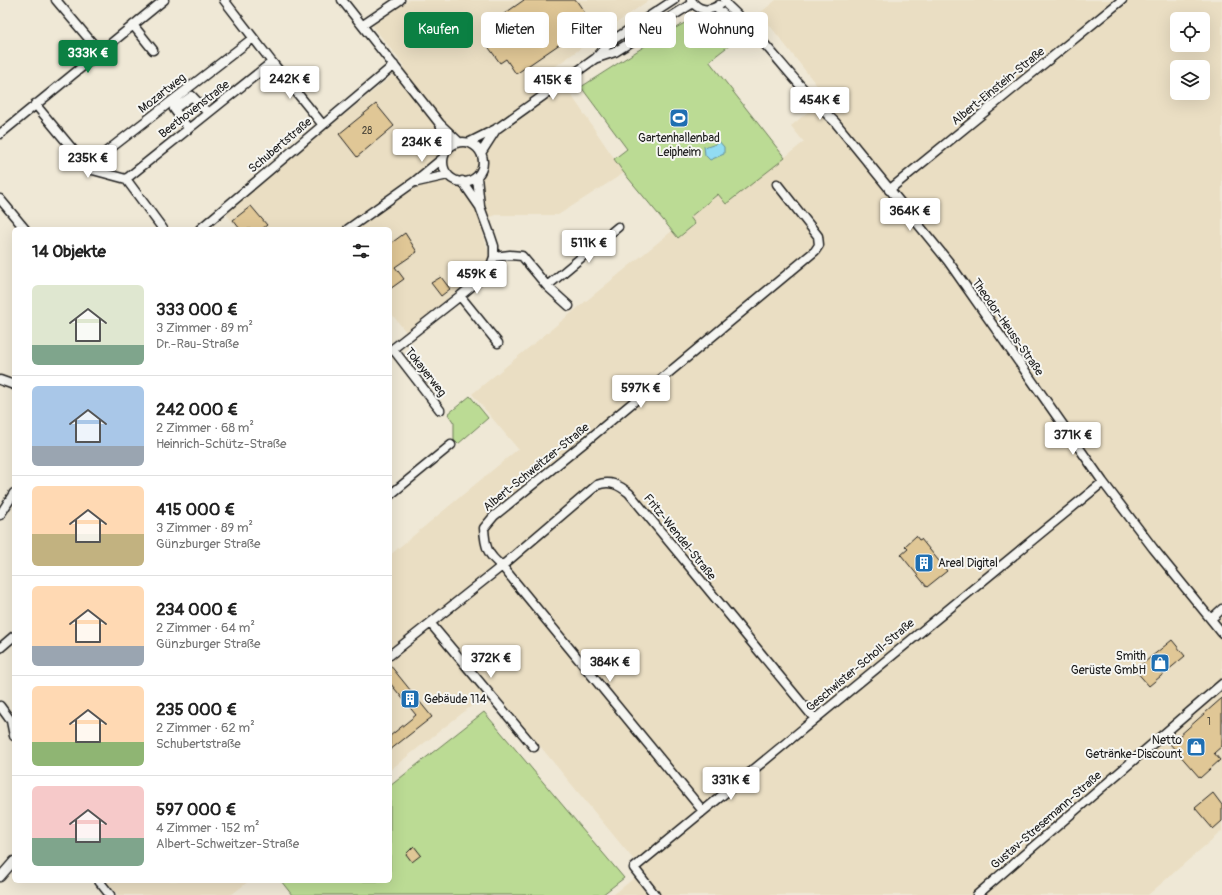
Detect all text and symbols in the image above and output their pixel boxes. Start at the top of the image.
chip: Kaufen [404,12,473,48]
chip: Mieten [481,12,549,48]
chip: Filter [557,12,617,48]
chip: Neu [625,12,676,48]
chip: Wohnung [684,12,768,48]
map controls [1170,12,1210,100]
button: locate [1170,12,1210,52]
pin: 333K € [55,40,121,74]
street label: Albert-Einstein-Straße [949,44,1048,129]
text: 333K € [67,45,109,61]
button: layers [1170,60,1210,100]
pin: 242K € [257,66,323,100]
pin: 415K € [520,67,586,101]
street label: Mozartweg [136,70,189,117]
text: 242K € [269,71,311,87]
text: 415K € [534,72,572,88]
street label: Beethovenstraße [156,77,233,142]
pin: 454K € [787,87,853,121]
text: 454K € [799,92,841,108]
sports icon: Gartenhallenbad Leipheim [668,107,690,129]
street label: Schubertstraße [246,114,315,176]
house number: 28 [362,125,372,137]
pin: 234K € [389,129,455,163]
place label: Gartenhallenbad Leipheim [638,131,720,160]
text: 234K € [402,134,442,150]
pin: 235K € [55,145,121,179]
text: 235K € [68,150,108,166]
pin: 364K € [877,198,943,232]
text: 364K € [889,203,931,219]
pin: 511K € [556,230,622,264]
text: 511K € [571,235,607,251]
icon: filters [350,240,372,262]
text: 14 Objekte [32,241,106,262]
pin: 459K € [444,261,510,295]
text: 459K € [457,266,497,282]
street label: Theodor-Heuss-Straße [968,276,1047,379]
text: 333 000 € [156,299,238,320]
icon: home [64,301,112,349]
text: 3 Zimmer · 89 m² [156,320,253,336]
text: Dr.-Rau-Straße [156,336,239,352]
street label: Tokayerweg [402,345,450,400]
pin: 597K € [608,375,674,409]
text: 597K € [621,380,661,396]
text: 242 000 € [156,399,238,420]
icon: home [64,402,112,450]
text: 2 Zimmer · 68 m² [156,420,254,436]
street label: Albert-Schweitzer-Straße [480,420,592,515]
pin: 371K € [1040,422,1106,456]
text: 371K € [1054,427,1092,443]
text: Heinrich-Schütz-Straße [156,436,286,452]
street label: Fritz-Wendel-Straße [640,491,719,584]
text: 415 000 € [156,499,235,520]
icon: home [64,502,112,550]
text: 3 Zimmer · 89 m² [156,520,253,536]
text: Günzburger Straße [156,536,260,552]
building icon: Areal Digital [913,552,935,574]
place label: Areal Digital [938,556,998,571]
text: 234 000 € [156,599,238,620]
icon: home [64,602,112,650]
street label: Geschwister-Scholl-Straße [803,616,918,715]
text: 2 Zimmer · 64 m² [156,620,255,636]
text: Günzburger Straße [156,636,260,652]
pin: 372K € [458,645,524,679]
pin: 384K € [577,649,643,683]
place label: Smith Gerüste GmbH [1071,649,1146,678]
text: 372K € [471,650,511,666]
shop icon: Smith Gerüste GmbH [1149,652,1171,674]
text: 384K € [590,654,630,670]
building icon: Gebäude 114 [399,688,421,710]
place label: Gebäude 114 [424,692,486,707]
text: 235 000 € [156,699,237,720]
icon: home [64,702,112,750]
house number: 1 [1207,716,1211,728]
text: 2 Zimmer · 62 m² [156,720,255,736]
place label: Netto Getränke-Discount [1085,733,1183,762]
text: Schubertstraße [156,736,241,752]
shop icon: Netto Getränke-Discount [1185,736,1207,758]
pin: 331K € [698,767,764,801]
street label: Gustav-Stresemann-Straße [988,768,1105,873]
text: 331K € [712,772,750,788]
text: 597 000 € [156,799,236,820]
icon: home [64,802,112,850]
text: 4 Zimmer · 152 m² [156,820,259,836]
text: Albert-Schweitzer-Straße [156,836,299,852]

